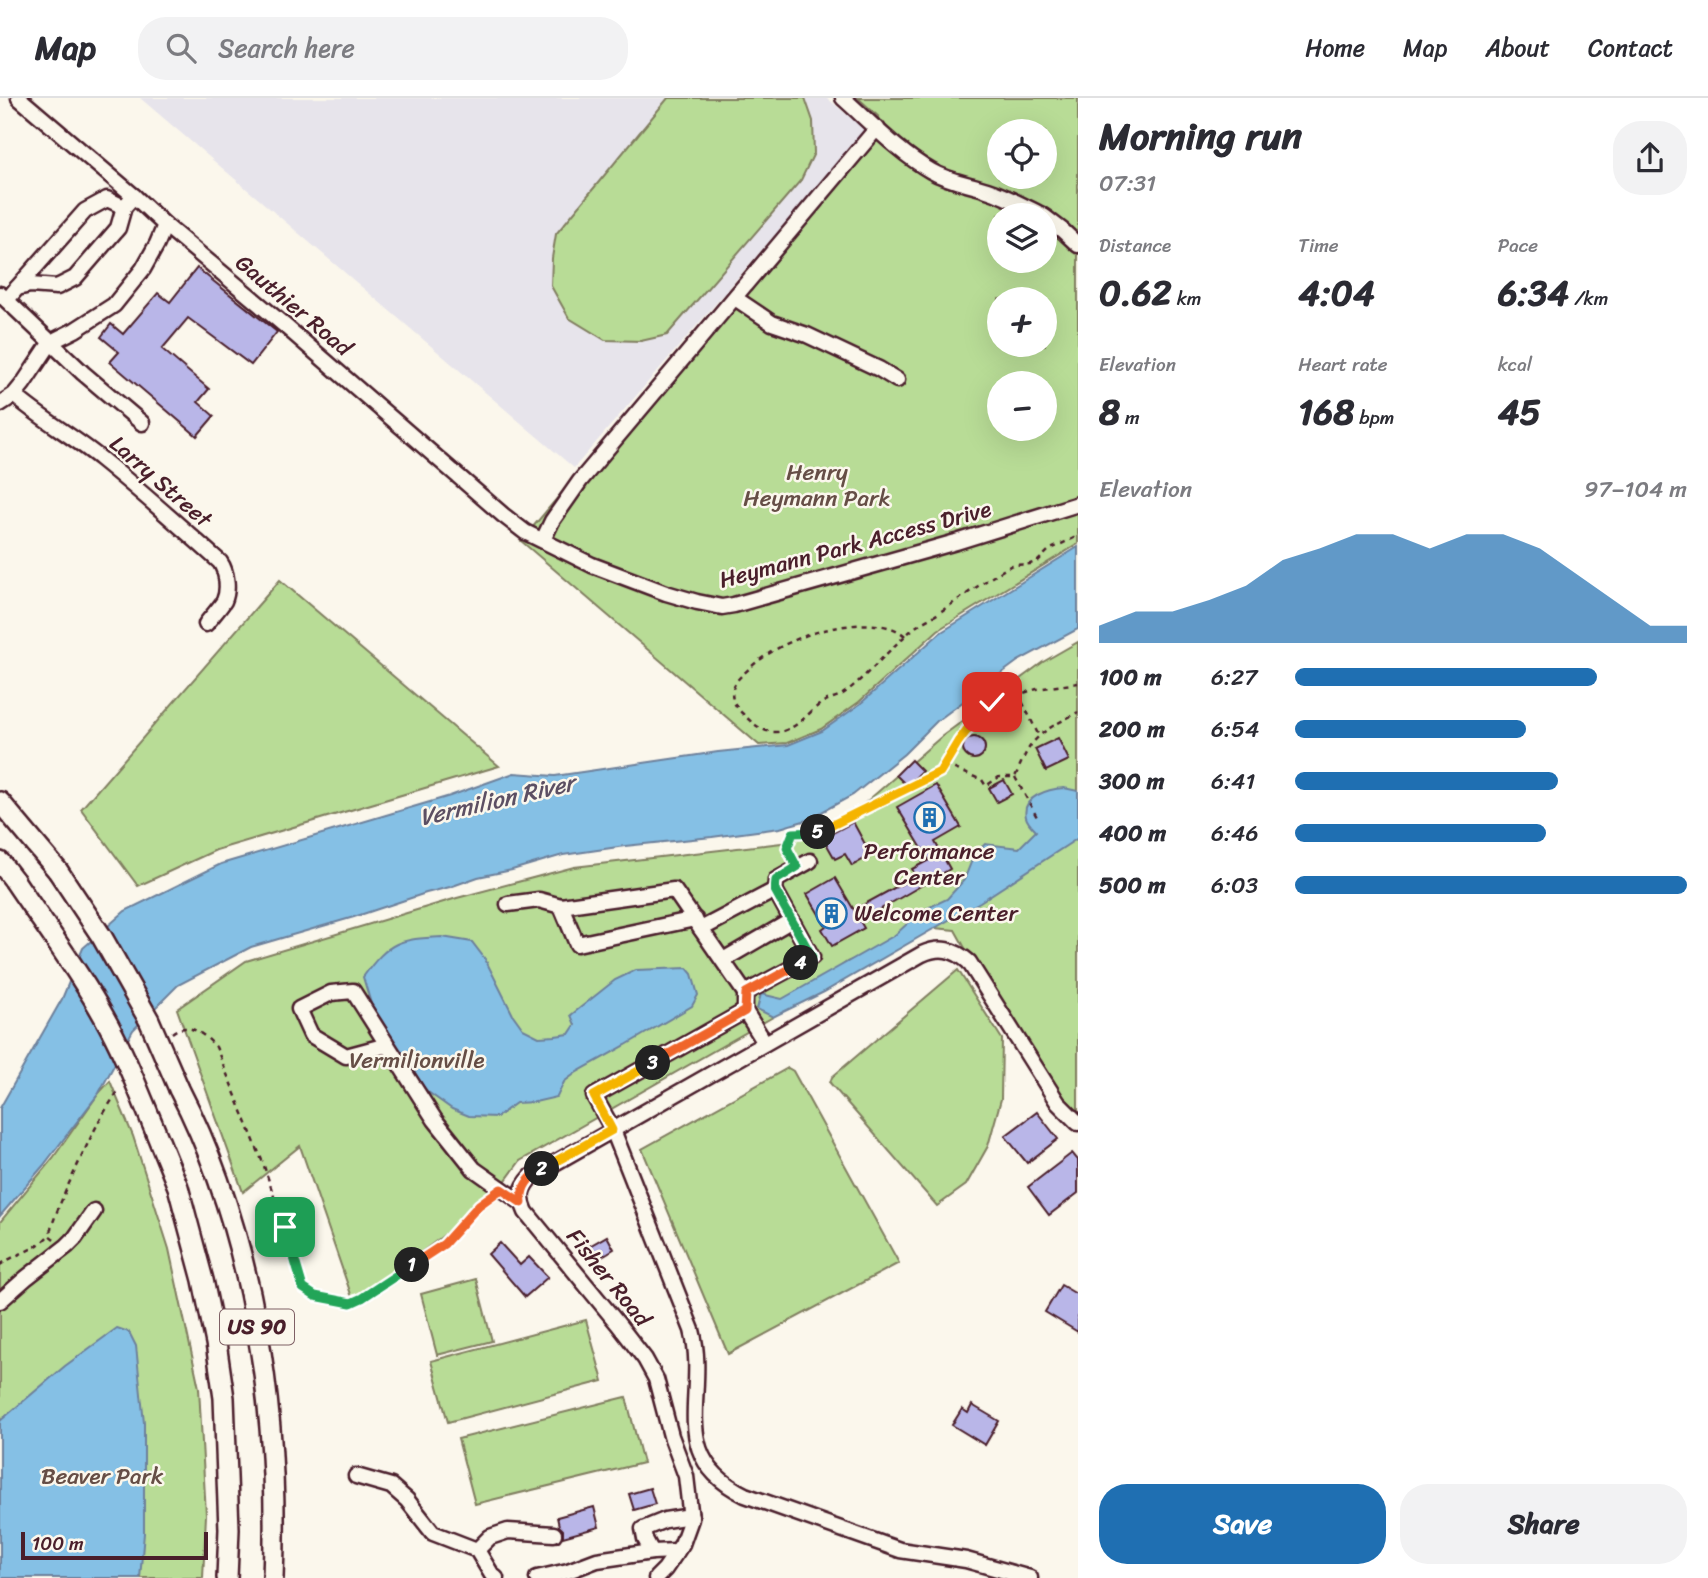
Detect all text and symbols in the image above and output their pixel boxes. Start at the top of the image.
search box [138,17,628,80]
text: Map [35,19,96,77]
text: Search here [218,25,355,71]
text: Home [1305,27,1365,69]
text: Map [1403,27,1447,69]
text: About [1485,27,1550,69]
text: Contact [1588,27,1673,69]
icon: search [162,29,200,67]
text: Morning run [1099,103,1302,170]
map controls [987,119,1057,441]
button: locate [987,119,1057,189]
button: share [1613,121,1687,195]
text: 07:31 [1099,163,1156,204]
button: layers [987,203,1057,273]
text: Distance [1099,229,1171,262]
text: Time [1298,229,1339,262]
text: Pace [1498,229,1538,262]
street label: Gauthier Road [226,244,363,368]
text: 0.62 [1099,262,1172,324]
text: 4:04 [1298,262,1375,324]
text: 6:34 [1498,262,1569,324]
text: km [1172,282,1201,315]
text: /km [1569,282,1608,315]
button: + [987,287,1057,357]
text: Elevation [1099,348,1176,381]
text: Heart rate [1298,348,1388,381]
text: kcal [1498,348,1532,381]
button: − [987,371,1057,441]
text: 8 [1099,381,1120,443]
text: 168 [1298,381,1354,443]
text: 45 [1498,381,1541,443]
text: m [1120,401,1140,434]
text: bpm [1354,401,1394,434]
street label: Larry Street [100,425,223,539]
park label: Henry Heymann Park [743,452,891,519]
text: Elevation [1099,469,1192,510]
text: 97–104 m [1584,469,1687,510]
street label: Heymann Park Access Drive [714,488,996,601]
text: 100 m [1099,657,1162,698]
text: 6:27 [1211,657,1257,698]
pin [962,672,1022,732]
icon: check [973,683,1011,721]
text: 200 m [1099,709,1165,750]
text: 6:54 [1211,709,1259,750]
water label: Vermilion River [415,761,583,838]
text: 300 m [1099,761,1164,802]
text: 6:41 [1211,761,1255,802]
building icon: Performance Center [912,800,946,834]
text: 400 m [1099,813,1166,854]
text: 6:46 [1211,813,1258,854]
pin: 5 [800,814,836,850]
text: 5 [812,815,823,848]
place label: Performance Center [863,831,995,898]
text: 500 m [1099,865,1166,906]
text: 6:03 [1211,865,1258,906]
place label: Welcome Center [854,893,1019,934]
building icon: Welcome Center [814,896,848,930]
pin: 4 [784,946,818,980]
text: 4 [795,946,806,979]
park label: Vermilionville [349,1040,485,1081]
pin: 3 [636,1046,670,1080]
text: 3 [647,1046,658,1079]
pin: 2 [524,1152,560,1186]
text: 2 [536,1152,547,1185]
pin [255,1197,315,1257]
icon: arrive [266,1208,304,1246]
street label: Fisher Road [556,1219,663,1337]
pin: 1 [394,1248,430,1282]
text: 1 [407,1248,416,1281]
road number: US 90 [220,1310,294,1344]
park label: Beaver Park [41,1456,164,1497]
button: Save [1099,1484,1386,1564]
button: Share [1400,1484,1687,1564]
text: 100 m [32,1527,84,1560]
scale bar [21,1529,208,1561]

